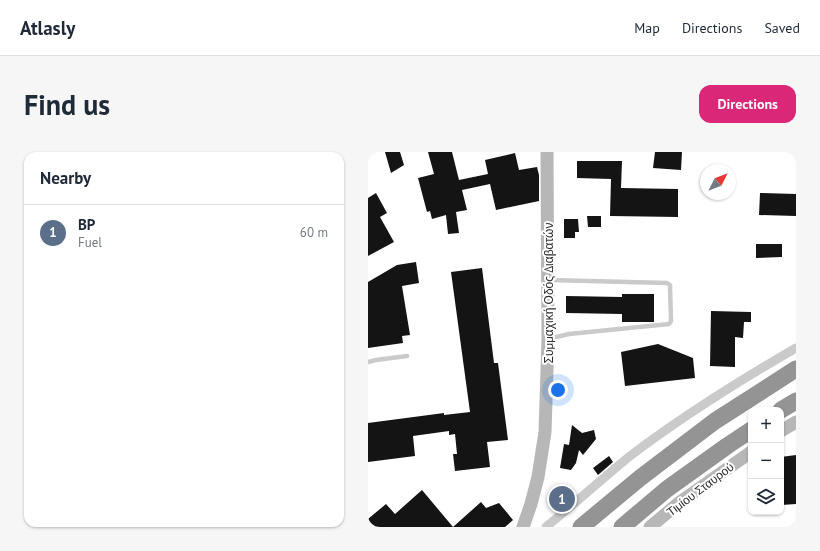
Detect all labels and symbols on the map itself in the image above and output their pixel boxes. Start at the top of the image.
north arrow [700,164,736,200]
street label: Συμμαχική Οδός Διαβατών [541,223,556,363]
your location [548,380,568,400]
street label: Τιμίου Σταυρού [663,459,737,519]
pin: 1 [549,484,575,514]

